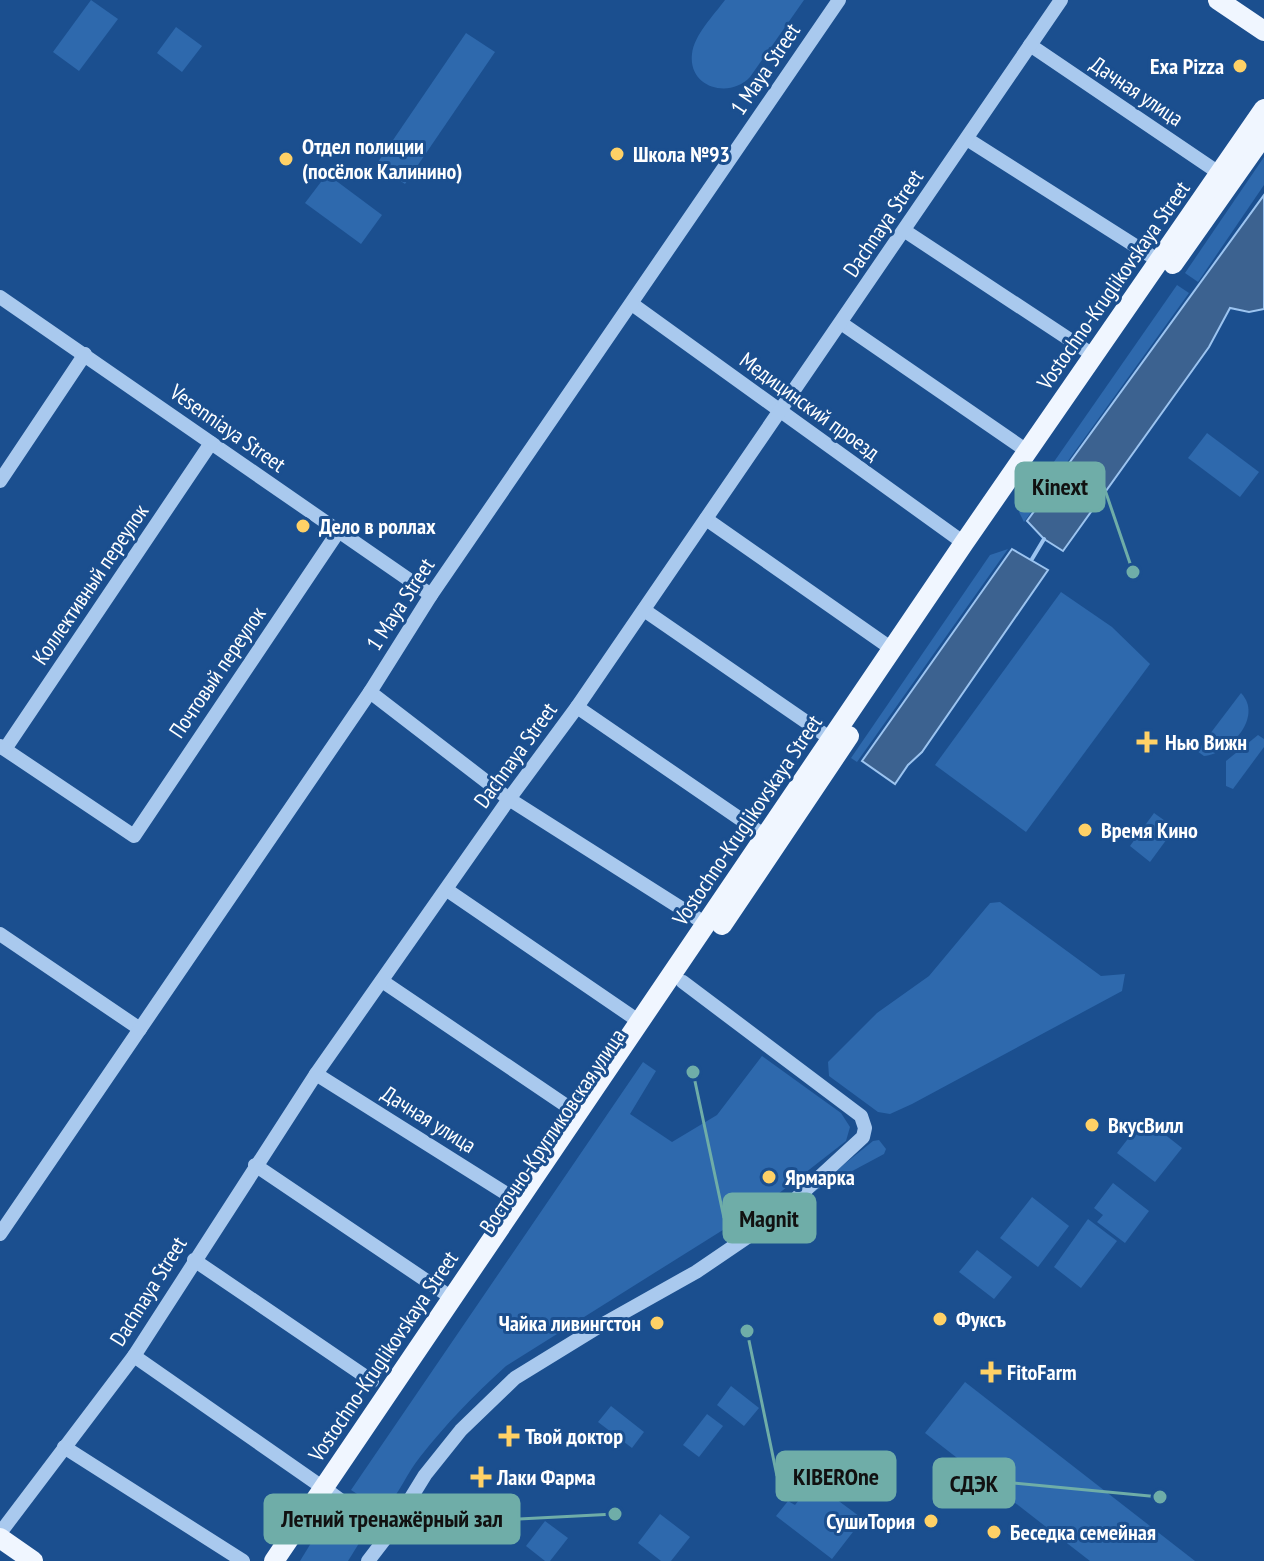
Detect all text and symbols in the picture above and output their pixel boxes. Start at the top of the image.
street label: 1 Maya Street [724,18,806,120]
street label: Дачная улица [1085,50,1189,132]
place label: Exa Pizza [1150,52,1224,80]
marker: Exa Pizza [1231,57,1249,75]
place label: Отдел полиции (посёлок Калинино) [302,132,462,185]
place label: Школа №93 [633,140,730,168]
marker: Школа №93 [608,145,626,163]
marker: Отдел полиции (посёлок Калинино) [277,150,295,168]
street label: Dachnaya Street [837,164,929,282]
street label: Vostochno-Kruglikovskaya Street [1030,175,1196,395]
street label: Медицинский проезд [734,346,886,466]
street label: Vesenniaya Street [164,377,291,478]
callout: Kinext [1016,463,1104,511]
text: Kinext [1032,471,1088,502]
street label: Коллективный переулок [26,498,154,670]
place label: Дело в роллах [319,512,436,540]
marker: Дело в роллах [294,517,312,535]
street label: 1 Maya Street [360,552,440,656]
street label: Почтовый переулок [163,600,272,743]
street label: Dachnaya Street [467,697,563,813]
street label: Vostochno-Kruglikovskaya Street [665,709,828,931]
place label: Нью Вижн [1165,728,1247,756]
marker: Нью Вижн [1136,731,1158,753]
place label: Время Кино [1101,816,1198,844]
marker: Время Кино [1076,821,1094,839]
street label: Восточно-Кругликовская улица [473,1023,631,1239]
street label: Дачная улица [377,1079,481,1159]
place label: ВкусВилл [1108,1111,1184,1139]
marker: ВкусВилл [1083,1116,1101,1134]
place label: Ярмарка [785,1163,855,1191]
marker: Ярмарка [760,1168,778,1186]
callout: Magnit [724,1194,815,1242]
text: Magnit [739,1203,799,1234]
street label: Dachnaya Street [103,1231,193,1351]
street label: Vostochno-Kruglikovskaya Street [301,1245,464,1467]
place label: Фуксъ [956,1305,1006,1333]
place label: Чайка ливингстон [499,1309,641,1337]
marker: Фуксъ [931,1310,949,1328]
marker: Чайка ливингстон [648,1314,666,1332]
place label: FitoFarm [1007,1358,1077,1386]
marker: FitoFarm [982,1363,1000,1381]
place label: Твой доктор [525,1422,623,1450]
marker: Твой доктор [500,1427,518,1445]
callout: KIBEROne [777,1452,895,1500]
callout: СДЭК [934,1459,1014,1507]
text: KIBEROne [793,1461,879,1492]
place label: Лаки Фарма [496,1463,596,1491]
marker: Лаки Фарма [472,1468,490,1486]
text: СДЭК [950,1468,999,1499]
callout: Летний тренажёрный зал [265,1495,519,1543]
text: Летний тренажёрный зал [280,1503,503,1534]
place label: СушиТория [826,1507,915,1535]
marker: СушиТория [922,1512,940,1530]
place label: Беседка семейная [1010,1518,1156,1546]
marker: Беседка семейная [985,1523,1003,1541]

